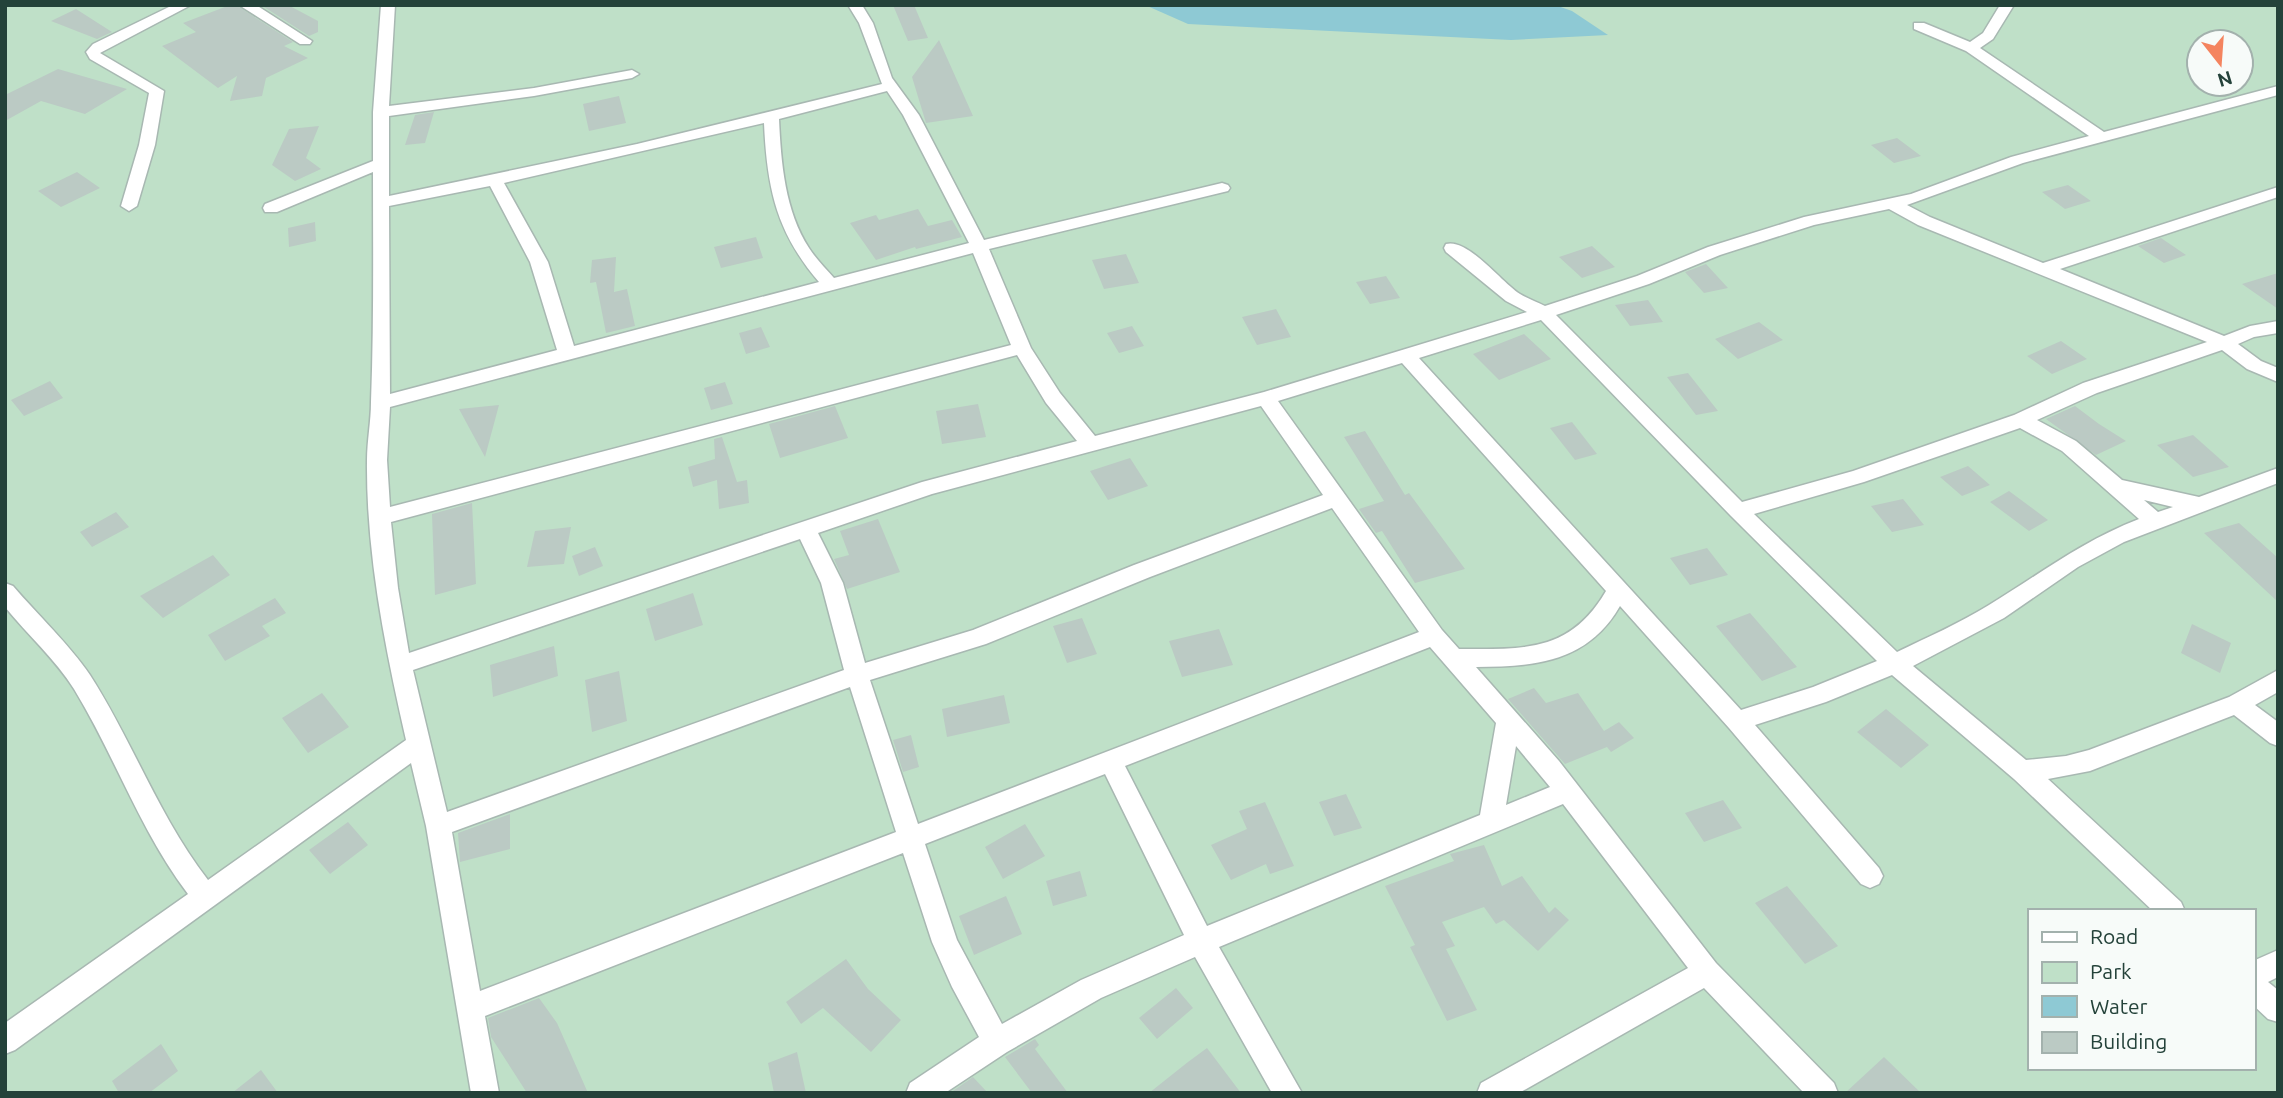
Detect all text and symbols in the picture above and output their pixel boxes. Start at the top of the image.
north arrow [2185,28,2255,98]
text: N [2215,67,2235,92]
legend [2028,909,2255,1070]
text: Road [2090,924,2138,948]
text: Park [2090,959,2132,983]
text: Water [2090,994,2148,1018]
text: Building [2090,1029,2167,1053]

